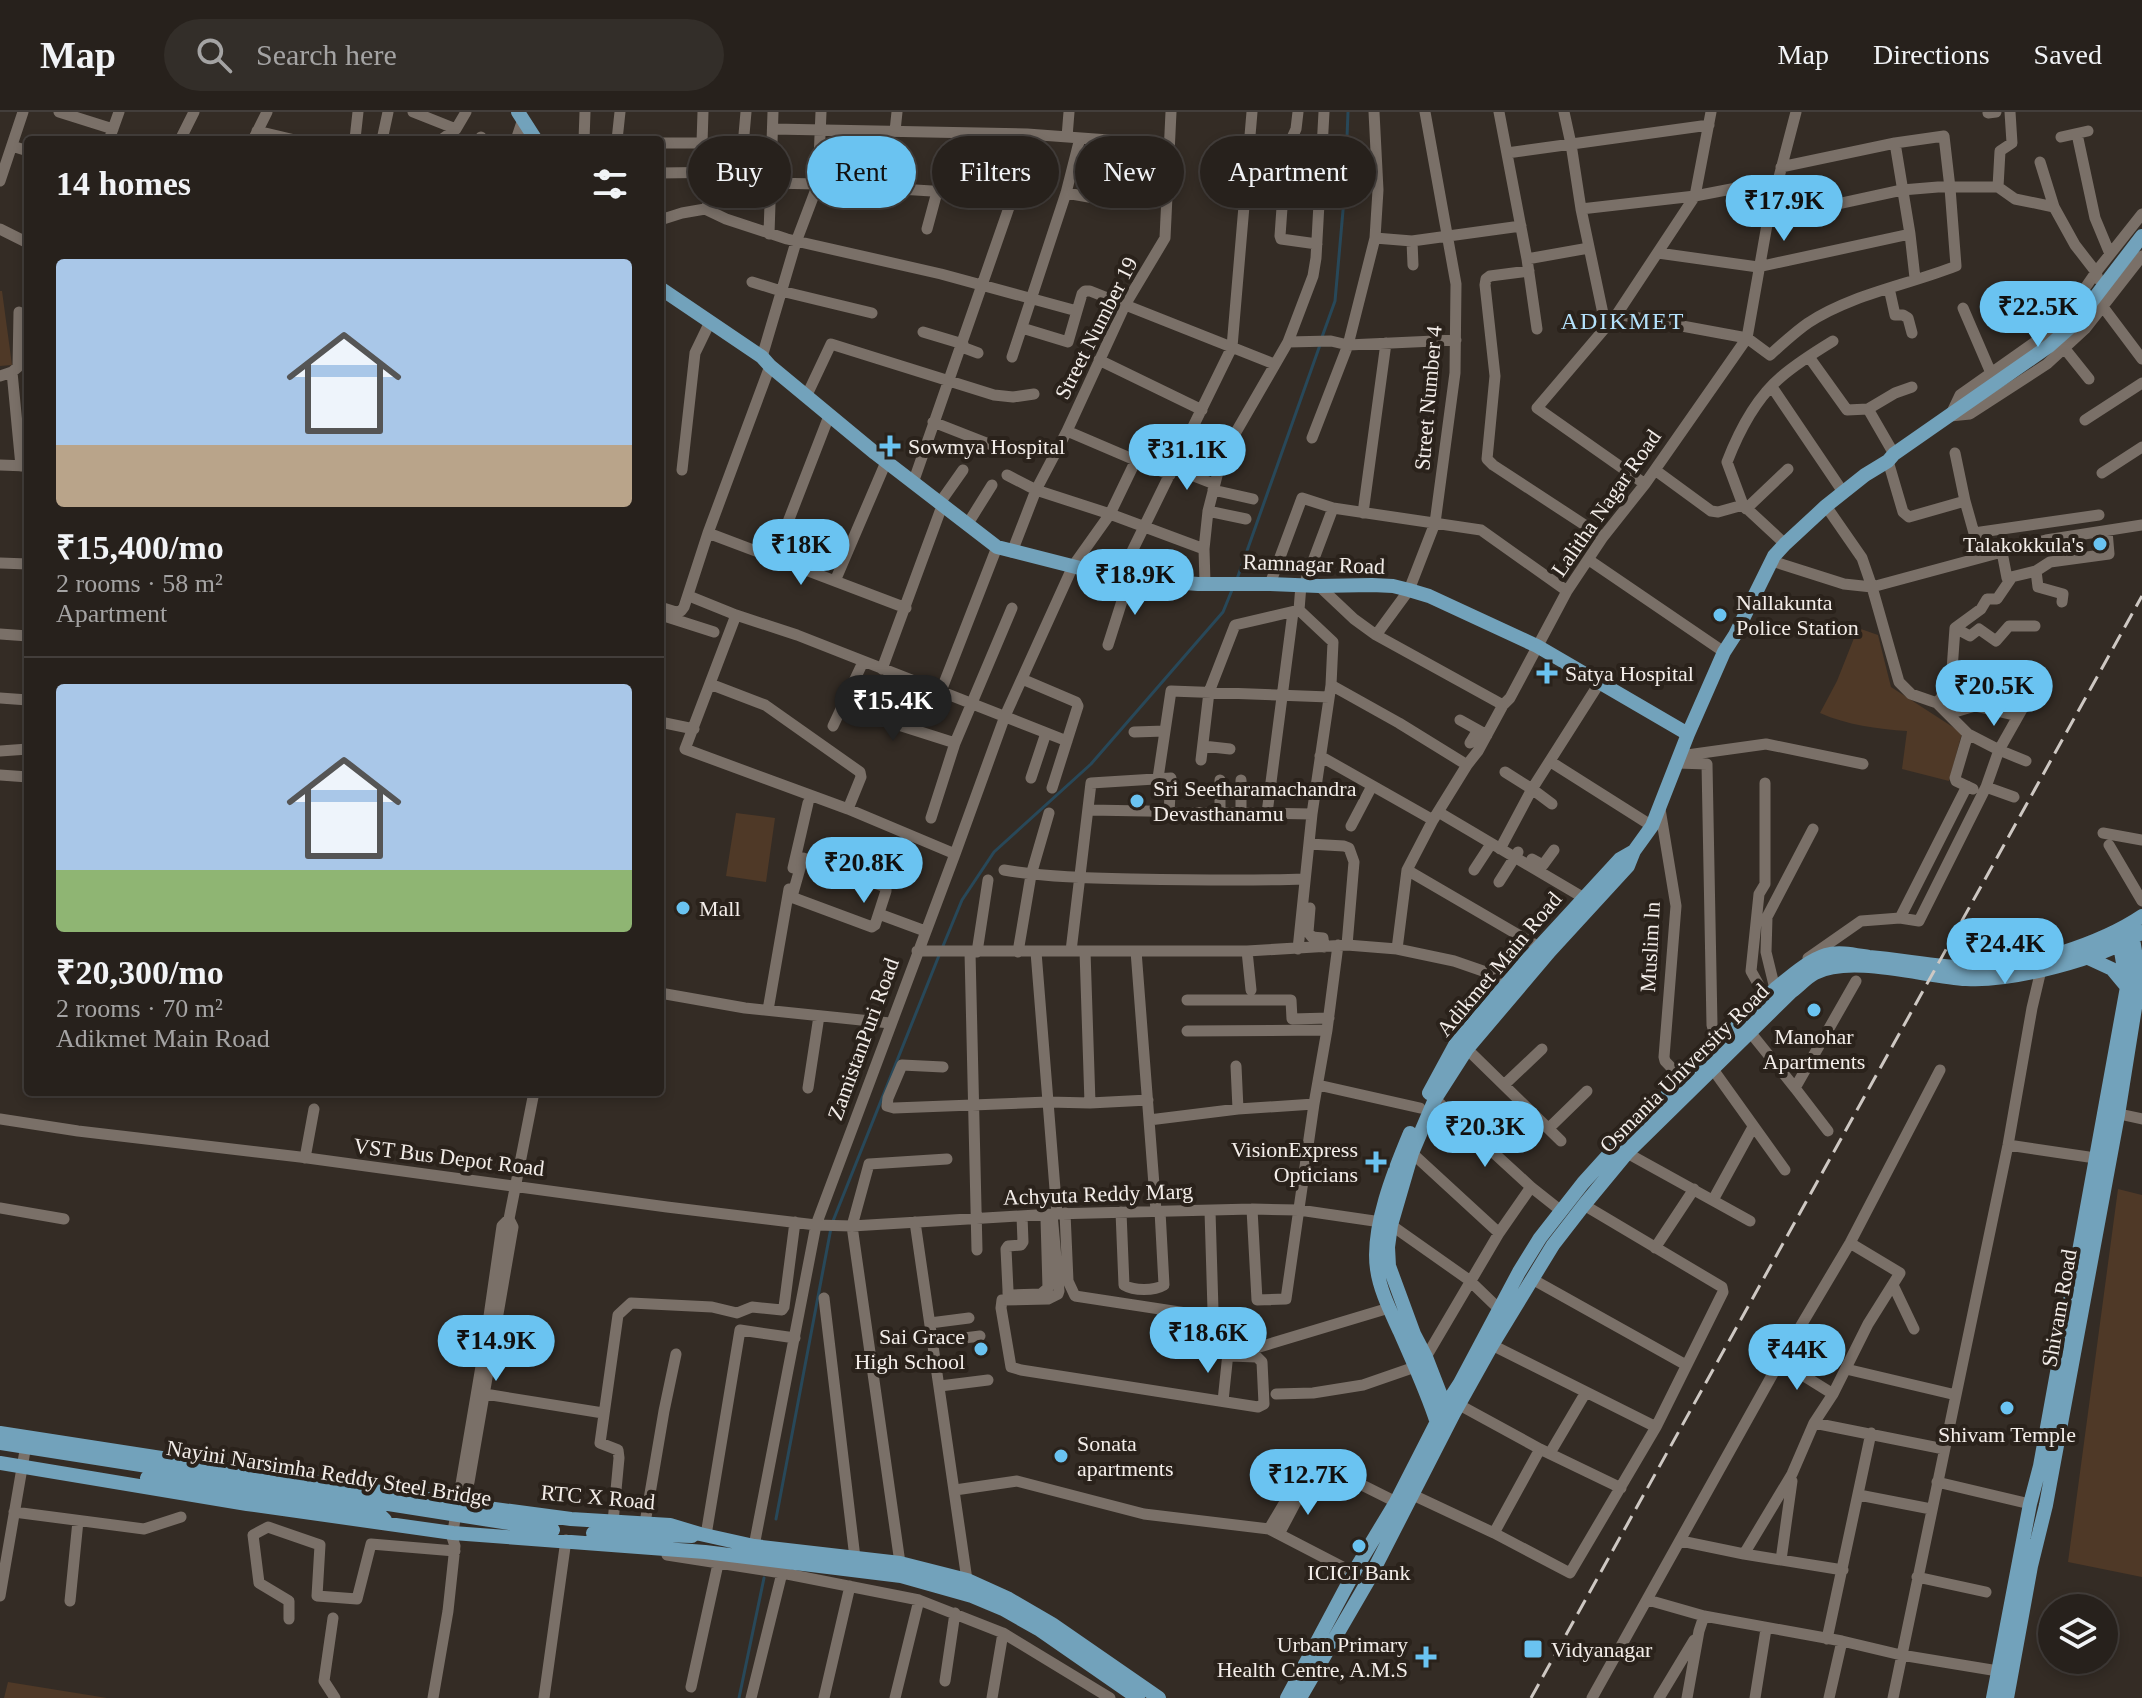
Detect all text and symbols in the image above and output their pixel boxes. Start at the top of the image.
search box [164,19,724,91]
icon: search [192,33,236,77]
text: Map [40,34,116,76]
text: Search here [256,38,397,71]
text: Map [1778,39,1829,70]
text: Directions [1873,39,1990,70]
text: Saved [2034,39,2102,70]
chip: Buy [688,136,791,208]
chip: Rent [807,136,916,208]
chip: Filters [932,136,1059,208]
chip: New [1075,136,1184,208]
chip: Apartment [1200,136,1376,208]
icon: filters [588,162,632,206]
text: 14 homes [56,165,191,202]
pin: ₹17.9K [1719,175,1849,243]
text: ₹17.9K [1744,186,1824,215]
street label: Street Number 19 [1049,253,1143,403]
pin: ₹22.5K [1973,281,2103,349]
text: ₹22.5K [1998,292,2078,321]
district label: ADIKMET [1561,308,1685,334]
icon: home [272,311,416,455]
street label: Street Number 4 [1409,324,1447,472]
pin: ₹31.1K [1122,424,1252,492]
street label: Lalitha Nagar Road [1546,425,1666,581]
place label: Sowmya Hospital [908,434,1065,459]
marker: Sowmya Hospital [879,435,901,457]
text: ₹31.1K [1147,435,1227,464]
pin: ₹18K [754,519,848,587]
text: ₹15,400/mo [56,529,224,566]
text: ₹18K [770,530,832,559]
place label: Talakokkula's [1963,532,2084,557]
marker: Talakokkula's [2091,535,2109,553]
pin: ₹18.9K [1070,549,1200,617]
street label: Ramnagar Road [1242,549,1386,579]
text: ₹18.9K [1095,560,1175,589]
text: 2 rooms · 58 m² [56,569,223,598]
place label: Nallakunta Police Station [1736,590,1859,640]
text: Apartment [56,599,167,628]
marker: Nallakunta Police Station [1711,606,1729,624]
pin: ₹20.5K [1929,660,2059,728]
place label: Satya Hospital [1565,661,1694,686]
marker: Satya Hospital [1536,662,1558,684]
text: ₹20.5K [1954,671,2034,700]
pin: ₹15.4K [828,675,958,743]
text: ₹15.4K [853,686,933,715]
icon: home [272,736,416,880]
place label: Sri Seetharamachandra Devasthanamu [1153,776,1357,826]
marker: Sri Seetharamachandra Devasthanamu [1128,792,1146,810]
pin: ₹20.8K [799,837,929,905]
text: ₹20.8K [824,848,904,877]
street label: Adikmet Main Road [1431,887,1567,1041]
place label: Mall [699,896,741,921]
marker: Mall [674,899,692,917]
street label: Muslim ln [1635,901,1665,993]
pin: ₹24.4K [1940,918,2070,986]
text: ₹24.4K [1965,929,2045,958]
text: ₹20,300/mo [56,954,224,991]
street label: ZamistanPuri Road [822,955,904,1123]
street label: Osmania University Road [1594,978,1774,1158]
text: 2 rooms · 70 m² [56,994,223,1023]
marker: Manohar Apartments [1805,1001,1823,1019]
text: Adikmet Main Road [56,1024,270,1053]
place label: Manohar Apartments [1763,1024,1865,1074]
pin: ₹20.3K [1420,1101,1550,1169]
text: ₹20.3K [1445,1112,1525,1141]
street label: VST Bus Depot Road [352,1133,546,1181]
place label: VisionExpress Opticians [1231,1137,1358,1187]
marker: VisionExpress Opticians [1365,1151,1387,1173]
street label: Achyuta Reddy Marg [1003,1178,1193,1210]
street label: Shivam Road [2036,1247,2082,1369]
pin: ₹18.6K [1143,1307,1273,1375]
pin: ₹14.9K [431,1315,561,1383]
text: ₹18.6K [1168,1318,1248,1347]
place label: Sai Grace High School [854,1324,965,1374]
pin: ₹44K [1750,1324,1844,1392]
text: ₹14.9K [456,1326,536,1355]
text: ₹44K [1766,1335,1828,1364]
marker: Sai Grace High School [972,1340,990,1358]
marker: Shivam Temple [1998,1399,2016,1417]
place label: Shivam Temple [1938,1422,2076,1447]
place label: Sonata apartments [1077,1431,1174,1481]
street label: Nayini Narsimha Reddy Steel Bridge [165,1435,493,1511]
marker: Sonata apartments [1052,1447,1070,1465]
pin: ₹12.7K [1243,1449,1373,1517]
text: ₹12.7K [1268,1460,1348,1489]
street label: RTC X Road [540,1480,656,1514]
marker: ICICI Bank [1350,1537,1368,1555]
place label: ICICI Bank [1307,1560,1411,1585]
map controls [2038,1594,2118,1674]
button: layers [2038,1594,2118,1674]
place label: Urban Primary Health Centre, A.M.S [1217,1632,1408,1682]
place label: Vidyanagar [1551,1637,1653,1662]
marker: Vidyanagar [1522,1638,1544,1660]
marker: Urban Primary Health Centre, A.M.S [1415,1646,1437,1668]

